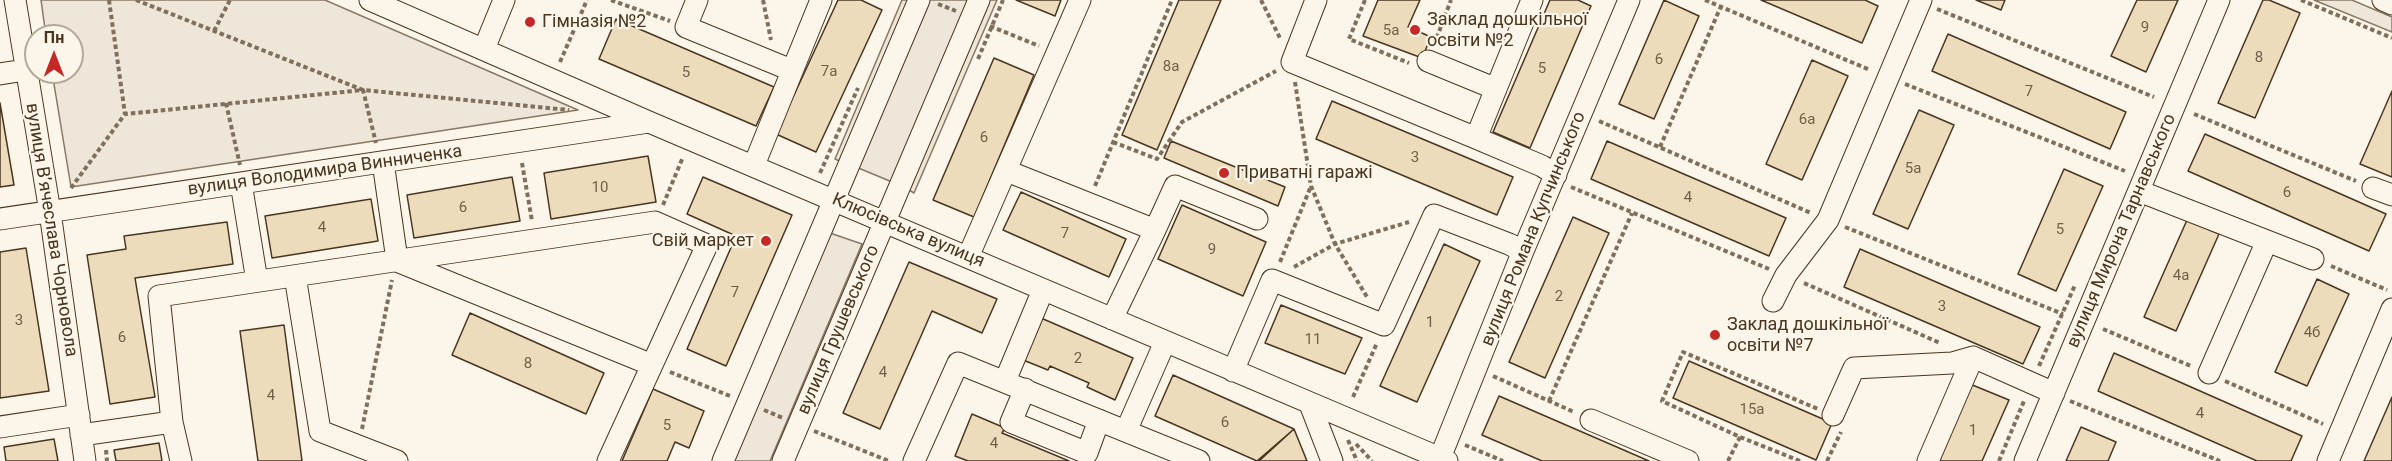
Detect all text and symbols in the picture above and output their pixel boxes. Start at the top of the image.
place label: Заклад дошкільної освіти №2 [1427,9,1588,52]
place label: Гімназія №2 [542,11,646,33]
marker: Гімназія №2 [523,15,537,29]
house number: 9 [2141,19,2149,37]
house number: 5а [1383,22,1399,40]
marker: Заклад дошкільної освіти №2 [1408,23,1422,37]
north arrow [24,24,84,84]
text: Пн [44,28,64,47]
house number: 8 [2255,49,2263,67]
house number: 6 [1655,51,1663,69]
house number: 8а [1163,58,1179,76]
house number: 5 [1538,60,1546,78]
house number: 7а [821,63,837,81]
house number: 5 [682,64,690,82]
house number: 7 [2025,83,2033,101]
street label: вулиця Вʼячеслава Чорновола [20,102,82,358]
street label: вулиця Романа Купчинського [1477,109,1591,349]
house number: 6а [1799,111,1815,129]
street label: вулиця Мирона Тарнавського [2063,111,2181,351]
house number: 6 [980,129,988,147]
street label: вулиця Володимира Винниченка [186,141,464,201]
house number: 3 [1411,149,1419,167]
house number: 5а [1905,160,1921,178]
place label: Приватні гаражі [1236,162,1373,184]
marker: Приватні гаражі [1217,166,1231,180]
house number: 10 [592,179,608,197]
house number: 6 [2283,184,2291,202]
street label: Клюсівська вулиця [828,189,988,273]
house number: 4 [1684,189,1692,207]
house number: 6 [459,199,467,217]
house number: 4 [318,219,326,237]
house number: 5 [2056,221,2064,239]
house number: 7 [1061,225,1069,243]
place label: Свiй маркет [652,230,754,252]
marker: Свiй маркет [759,234,773,248]
house number: 9 [1208,241,1216,259]
street label: вулиця Грушевського [793,242,885,418]
house number: 4а [2173,267,2189,285]
house number: 7 [731,284,739,302]
house number: 2 [1555,288,1563,306]
house number: 3 [1938,298,1946,316]
house number: 3 [15,312,23,330]
house number: 1 [1426,314,1434,332]
place label: Заклад дошкільної освіти №7 [1727,314,1888,356]
house number: 4б [2304,324,2320,342]
marker: Заклад дошкільної освіти №7 [1708,328,1722,342]
house number: 6 [118,329,126,347]
house number: 11 [1305,331,1321,349]
house number: 2 [1074,350,1082,368]
house number: 8 [524,355,532,373]
house number: 4 [879,364,887,382]
house number: 4 [267,387,275,405]
house number: 15а [1739,401,1765,419]
house number: 4 [2196,405,2204,423]
house number: 6 [1221,414,1229,432]
house number: 5 [663,417,671,435]
house number: 1 [1969,422,1977,440]
house number: 4 [990,435,998,453]

